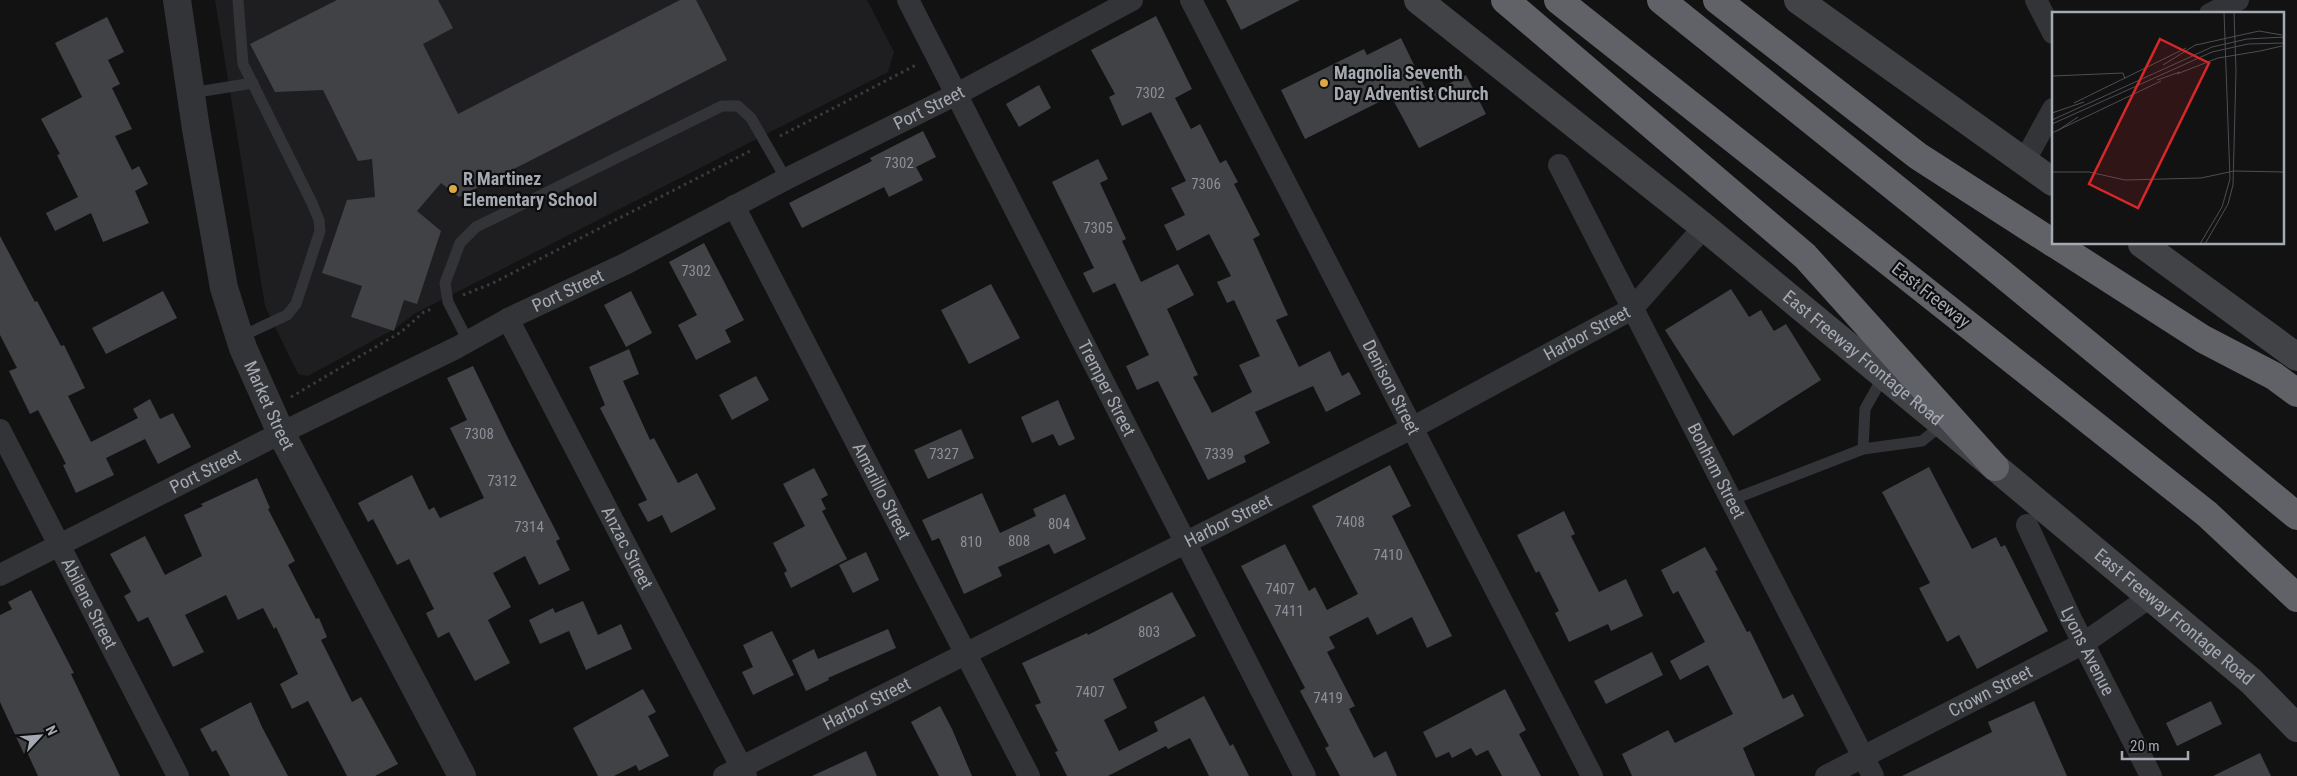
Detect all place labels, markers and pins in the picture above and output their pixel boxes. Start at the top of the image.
place label: Magnolia Seventh Day Adventist Church [1334,62,1489,104]
marker: Magnolia Seventh Day Adventist Church [1318,77,1330,89]
place label: R Martinez Elementary School [463,168,597,210]
marker: R Martinez Elementary School [447,183,459,195]

